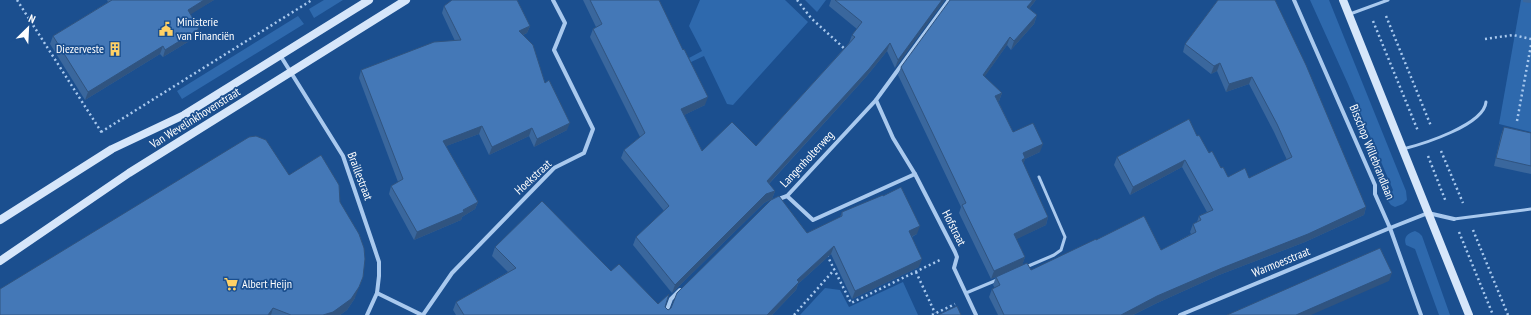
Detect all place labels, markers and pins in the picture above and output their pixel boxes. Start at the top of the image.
place label: Ministerie van Financiën [177,14,234,43]
public building icon: Ministerie van Financiën [158,21,174,37]
place label: Diezerveste [56,41,104,56]
building icon: Diezerveste [107,41,123,57]
supermarket icon: Albert Heijn [223,276,239,292]
place label: Albert Heijn [242,276,292,291]

